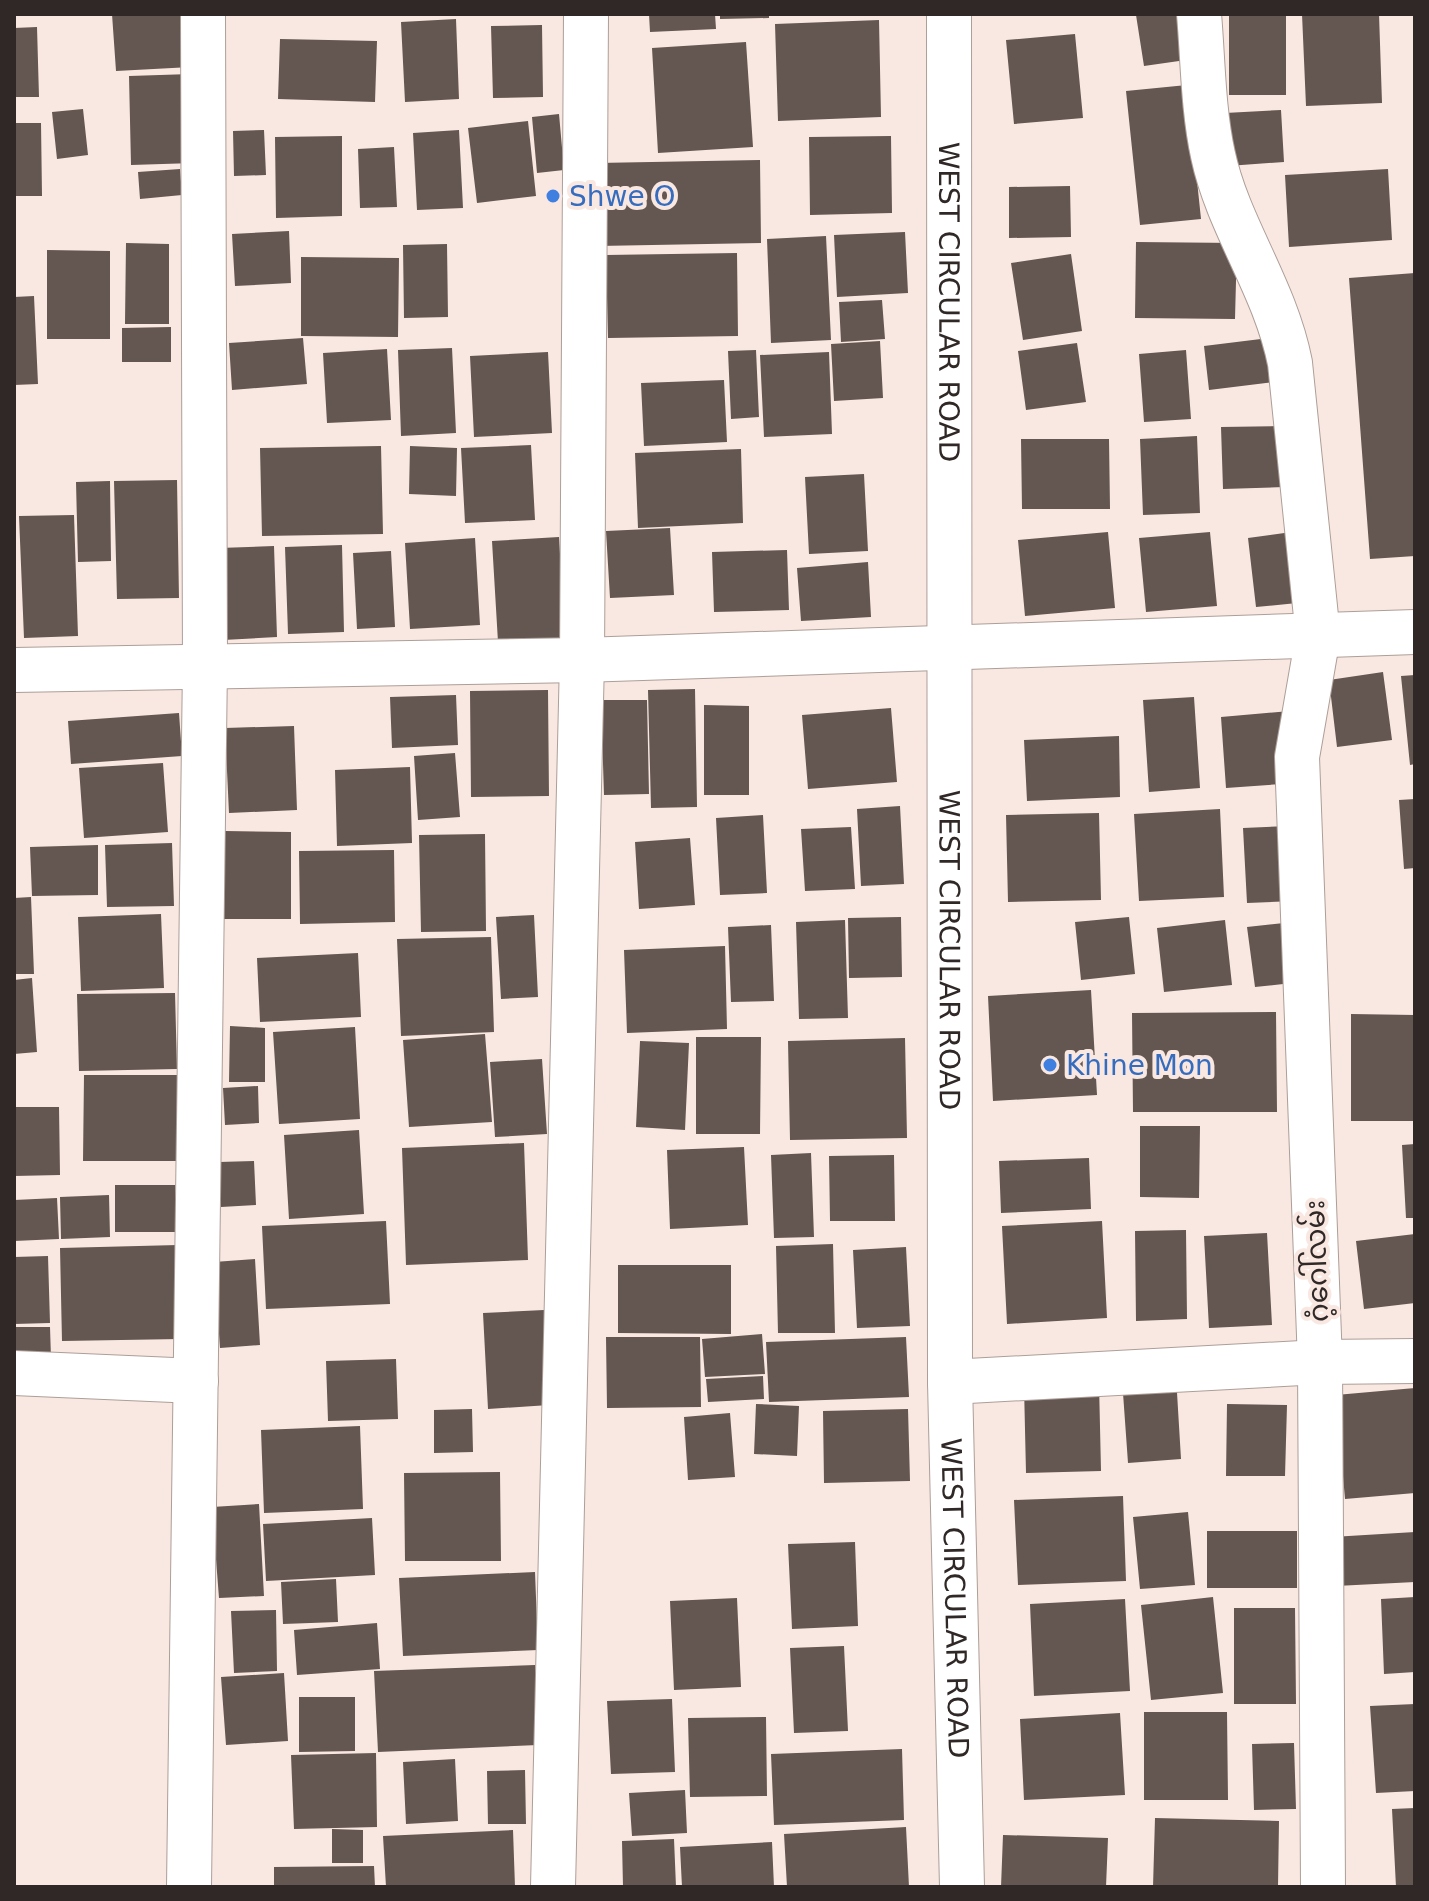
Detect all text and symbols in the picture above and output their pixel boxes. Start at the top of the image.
street label: WEST CIRCULAR ROAD [932,142,965,462]
place label: Shwe O [569,180,676,213]
marker: Shwe O [544,187,562,205]
street label: WEST CIRCULAR ROAD [933,790,966,1110]
place label: Khine Mon [1066,1049,1213,1082]
marker: Khine Mon [1041,1056,1059,1074]
street label: ဂံ့ဂေါ်လမ်း [1296,1199,1338,1323]
street label: WEST CIRCULAR ROAD [934,1437,975,1759]

